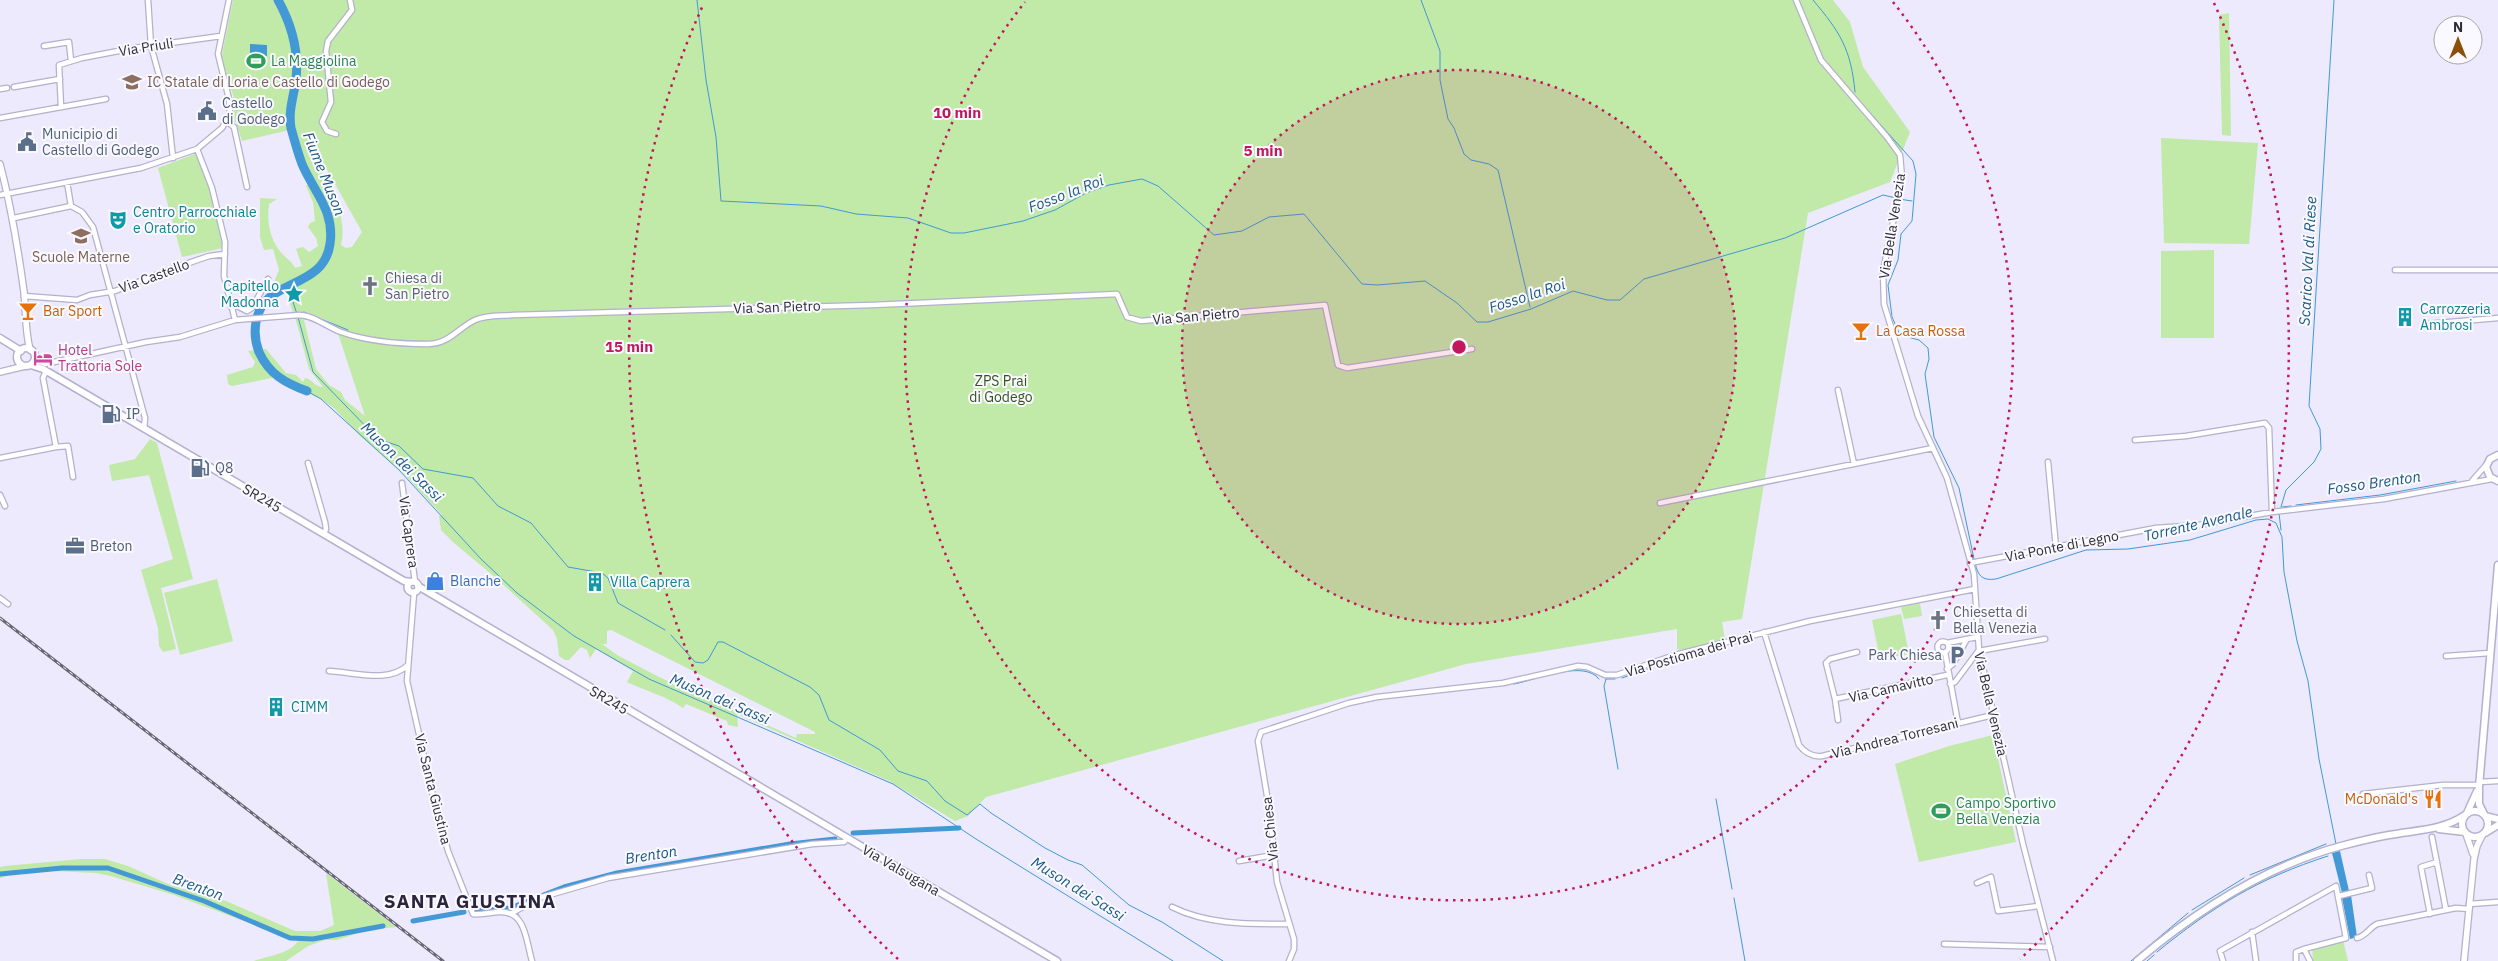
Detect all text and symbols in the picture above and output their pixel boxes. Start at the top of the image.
north arrow [2433,15,2483,65]
text: N [2453,18,2463,36]
street label: Via Priuli [117,34,175,60]
sports icon: La Maggiolina [245,50,267,72]
place label: La Maggiolina [271,52,357,70]
school or university icon: IC Statale di Loria e Castello di Godego [121,71,143,93]
place label: IC Statale di Loria e Castello di Godego [147,73,390,91]
place label: Castello di Godego [222,94,286,128]
public building icon: Castello di Godego [196,100,218,122]
text: 10 min [933,103,981,122]
place label: Municipio di Castello di Godego [42,125,160,159]
water label: Fiume Muson [299,129,350,218]
public building icon: Municipio di Castello di Godego [16,131,38,153]
text: 5 min [1243,141,1283,160]
water label: Fosso la Roi [1025,170,1106,217]
street label: Via Bella Venezia [1875,171,1909,280]
water label: Scarico Val di Riese [2295,195,2320,326]
place label: Centro Parrocchiale e Oratorio [133,203,257,237]
theatre icon: Centro Parrocchiale e Oratorio [107,209,129,231]
school or university icon: Scuole Materne [70,225,92,247]
place label: Scuole Materne [32,248,130,266]
street label: Via Castello [116,255,192,297]
place label: Chiesa di San Pietro [385,269,450,303]
water label: Fosso la Roi [1486,274,1567,317]
church icon: Chiesa di San Pietro [359,275,381,297]
place label: Capitello Madonna [221,277,280,311]
place icon: Capitello Madonna [283,283,305,305]
street label: Via San Pietro [733,296,821,318]
bar icon: Bar Sport [17,300,39,322]
place label: Carrozzeria Ambrosi [2420,300,2491,334]
place label: Bar Sport [43,302,102,320]
street label: Via San Pietro [1152,303,1240,329]
building icon: Carrozzeria Ambrosi [2394,306,2416,328]
bar icon: La Casa Rossa [1850,320,1872,342]
place label: La Casa Rossa [1876,322,1966,340]
text: 15 min [605,337,653,356]
centre of rings [1450,338,1468,356]
place label: Hotel Trattoria Sole [58,341,143,375]
hotel icon: Hotel Trattoria Sole [32,347,54,369]
park label: ZPS Prai di Godego [969,372,1033,406]
fuel station icon: IP [100,403,122,425]
place label: IP [126,405,140,423]
water label: Muson dei Sassi [357,418,447,506]
fuel station icon: Q8 [189,457,211,479]
place label: Q8 [215,459,233,477]
water label: Fosso Brenton [2326,467,2422,498]
street label: SR245 [239,480,285,516]
street label: Via Caprera [395,495,423,570]
water label: Torrente Avenale [2142,502,2255,545]
street label: Via Ponte di Legno [2004,526,2120,566]
office icon: Breton [64,535,86,557]
place label: Breton [90,537,133,555]
shop icon: Blanche [424,570,446,592]
building icon: Villa Caprera [584,571,606,593]
place label: Blanche [450,572,501,590]
place label: Villa Caprera [610,573,690,591]
place label: Chiesetta di Bella Venezia [1953,603,2038,637]
church icon: Chiesetta di Bella Venezia [1927,609,1949,631]
street label: Via Postioma dei Prai [1623,627,1755,681]
parking icon: Park Chiesa [1946,644,1968,666]
place label: Park Chiesa [1868,646,1943,664]
street label: Via Bella Venezia [1970,650,2012,759]
water label: Muson dei Sassi [667,669,773,728]
street label: Via Camavitto [1847,669,1935,706]
street label: SR245 [586,682,632,718]
building icon: CIMM [265,696,287,718]
place label: CIMM [291,698,328,716]
street label: Via Andrea Torresani [1830,714,1960,762]
street label: Via Santa Giustina [411,732,456,847]
restaurant icon: McDonald's [2422,788,2444,810]
place label: McDonald's [2345,790,2418,808]
place label: Campo Sportivo Bella Venezia [1956,794,2056,828]
street label: Via Chiesa [1258,795,1282,862]
sports icon: Campo Sportivo Bella Venezia [1930,800,1952,822]
street label: Via Valsugana [859,840,944,900]
water label: Brenton [624,841,678,868]
water label: Muson dei Sassi [1028,852,1129,925]
water label: Brenton [170,869,226,904]
district label: SANTA GIUSTINA [384,889,556,913]

